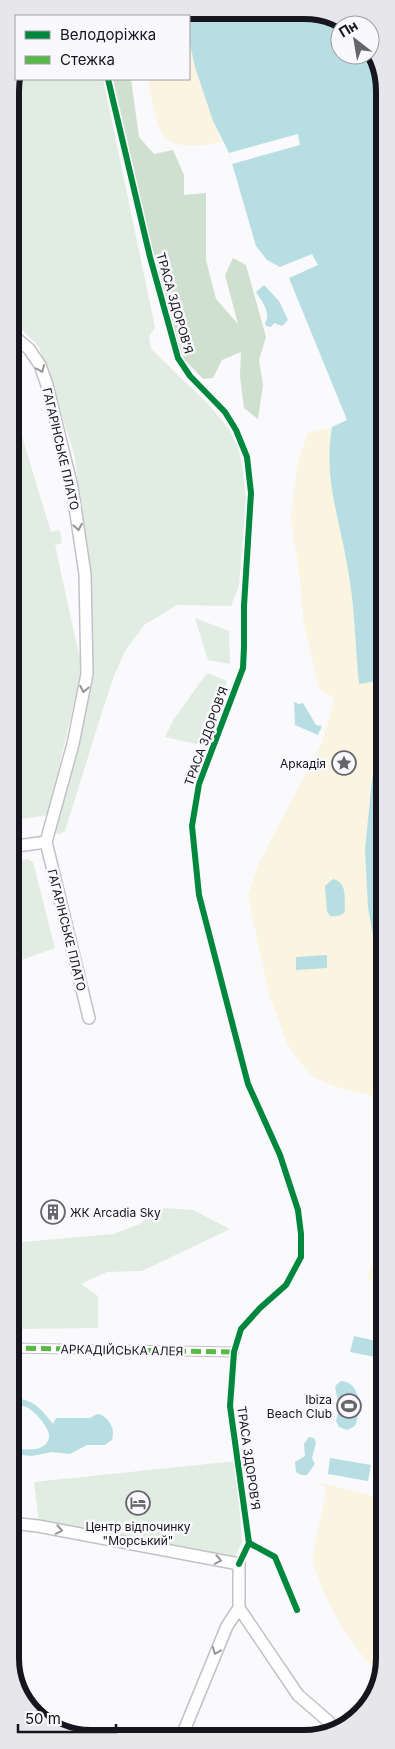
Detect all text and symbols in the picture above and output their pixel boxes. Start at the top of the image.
legend [15,15,190,80]
north arrow [330,15,380,65]
text: Пн [335,16,361,41]
text: Велодоріжка [60,25,156,44]
text: Стежка [60,50,115,69]
street label: ТРАСА ЗДОРОВ’Я [153,251,197,355]
one-way arrow [35,364,45,373]
street label: ГАГАРІНСЬКЕ ПЛАТО [40,386,82,512]
one-way arrow [72,523,82,532]
street label: ТРАСА ЗДОРОВ’Я [181,684,231,788]
one-way arrow [79,685,90,693]
place icon: Аркадія [331,750,357,776]
place label: Аркадія [280,756,326,771]
street label: ГАГАРІНСЬКЕ ПЛАТО [45,867,89,993]
building icon: ЖК Arcadia Sky [40,1199,66,1225]
place label: ЖК Arcadia Sky [70,1205,161,1220]
street label: АРКАДІЙСЬКА АЛЕЯ [60,1341,184,1359]
place label: Ibiza Beach Club [267,1392,332,1421]
sports icon: Ibiza Beach Club [336,1393,362,1419]
street label: ТРАСА ЗДОРОВ’Я [234,1405,264,1511]
hotel icon: Центр відпочинку "Морський" [125,1490,151,1516]
place label: Центр відпочинку "Морський" [85,1519,191,1548]
one-way arrow [54,1525,63,1535]
one-way arrow [214,1555,223,1565]
one-way arrow [212,1646,223,1655]
scale bar [18,1702,115,1734]
text: 50 m [25,1709,61,1728]

